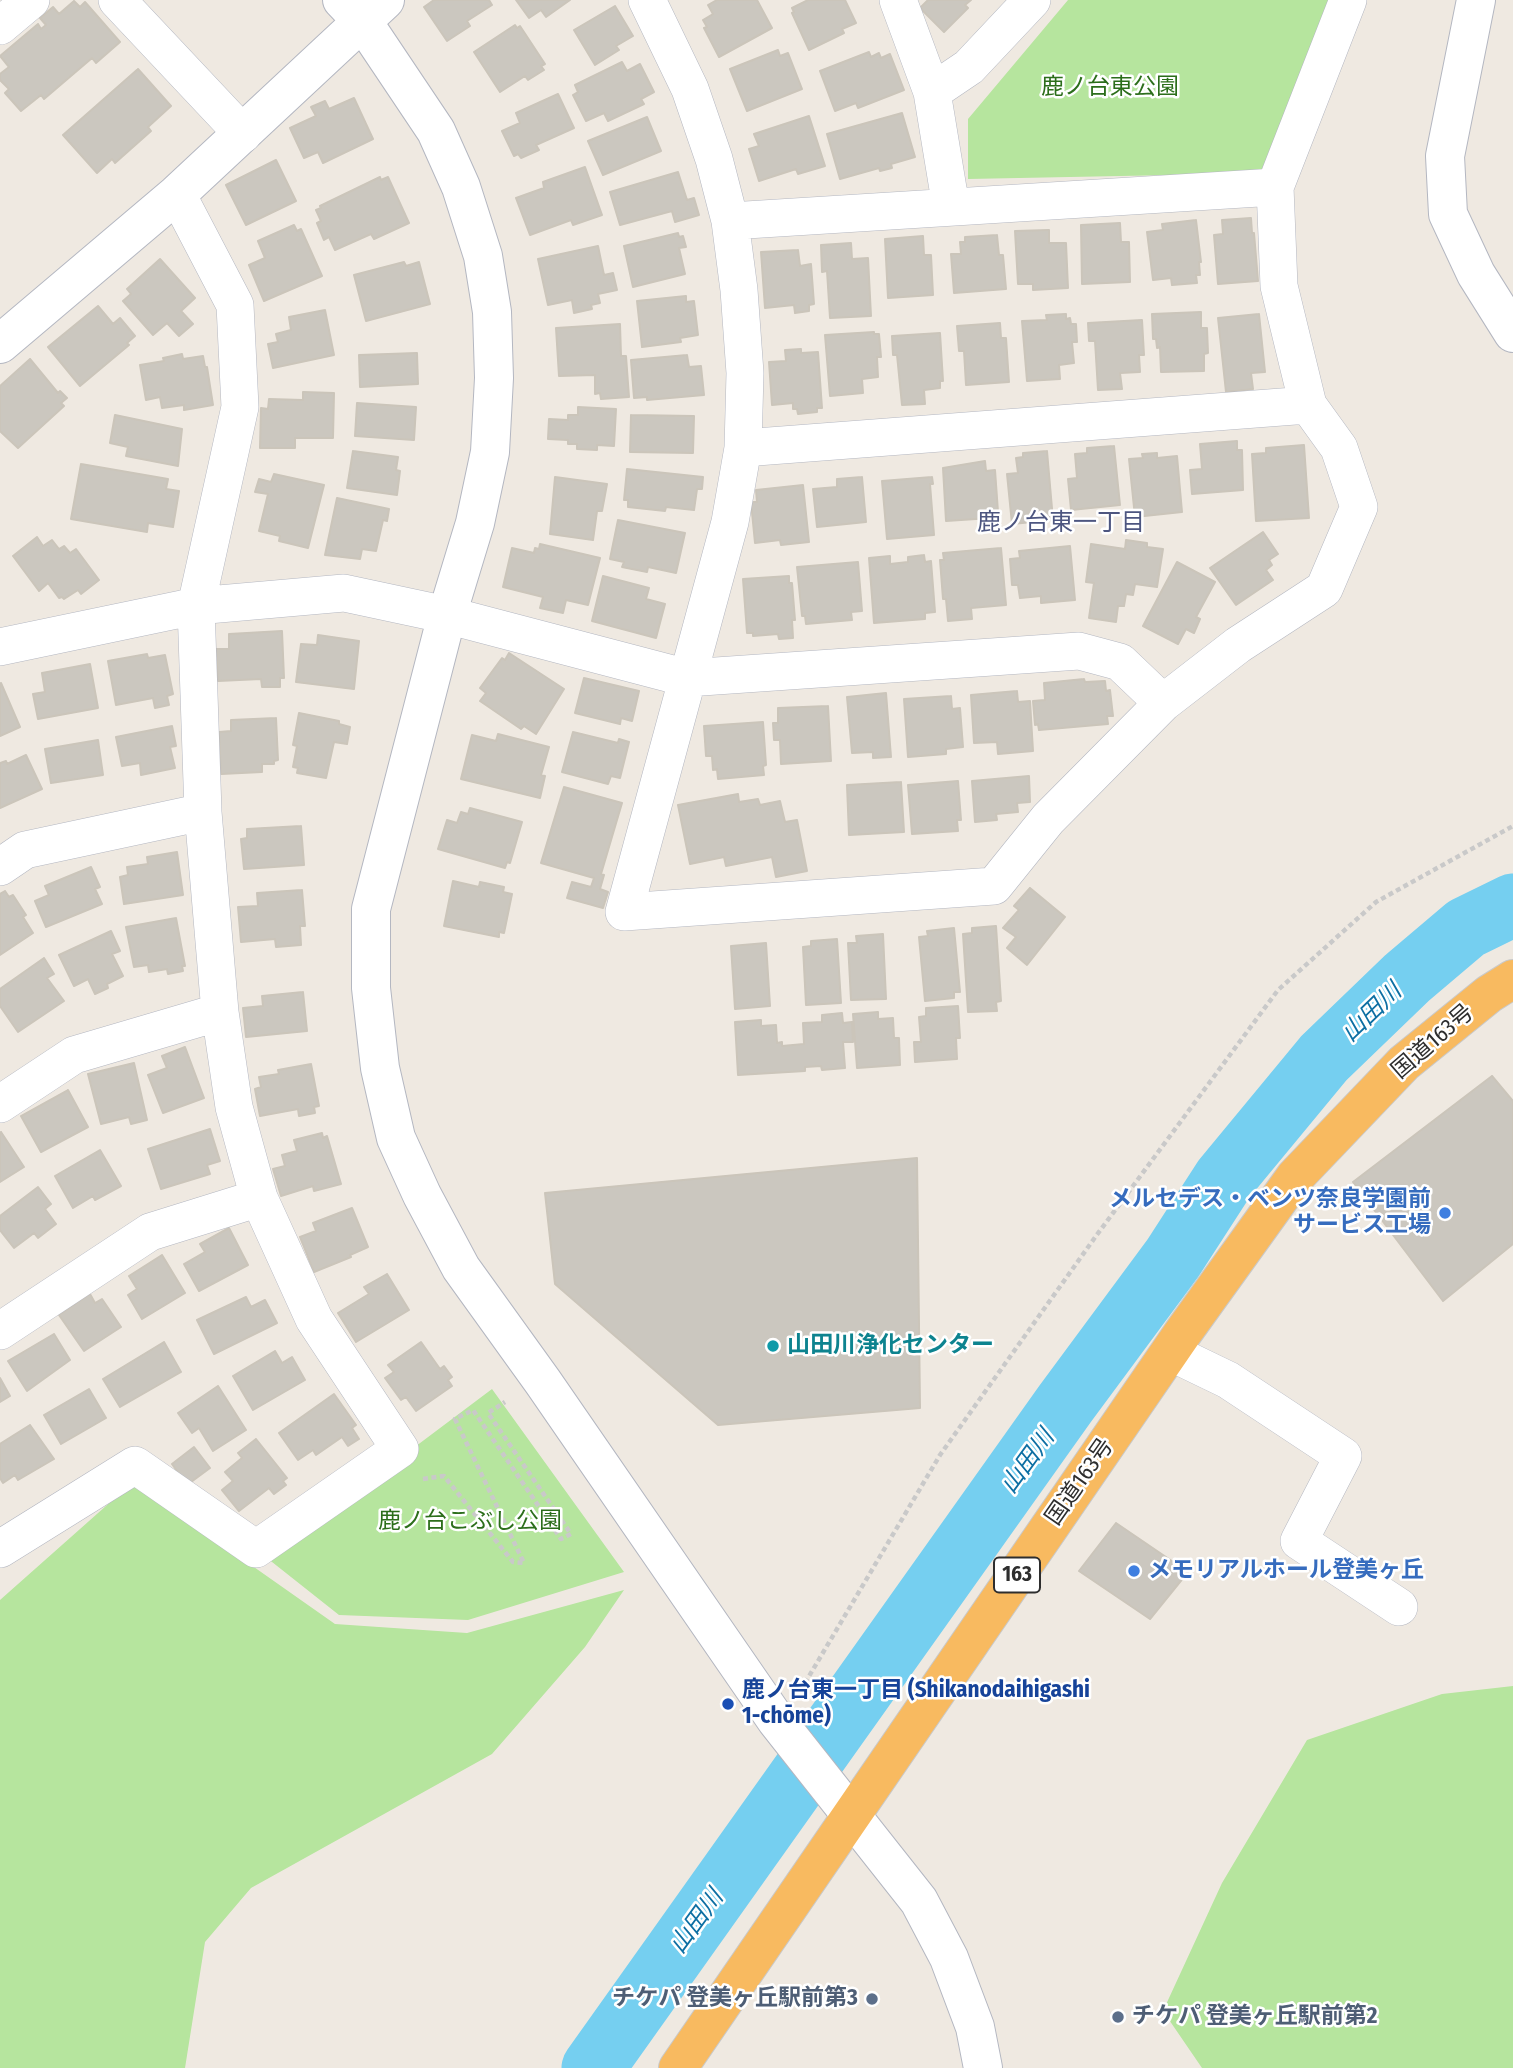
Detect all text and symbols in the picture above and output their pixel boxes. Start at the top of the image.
park label: 鹿ノ台東公園 [1041,74,1179,102]
district label: 鹿ノ台東一丁目 [977,509,1145,537]
water label: 山田川 [1336,978,1408,1048]
street label: 国道163号 [1386,999,1480,1085]
place label: メルセデス・ベンツ奈良学園前 サービス工場 [1109,1186,1431,1240]
marker: メルセデス・ベンツ奈良学園前 サービス工場 [1437,1205,1453,1221]
place label: 山田川浄化センター [787,1332,994,1360]
marker: 山田川浄化センター [765,1338,781,1354]
water label: 山田川 [995,1424,1061,1500]
street label: 国道163号 [1040,1433,1120,1531]
park label: 鹿ノ台こぶし公園 [378,1508,562,1536]
place label: メモリアルホール登美ヶ丘 [1148,1557,1424,1585]
road number: 163 [994,1558,1040,1592]
marker: メモリアルホール登美ヶ丘 [1126,1563,1142,1579]
place label: 鹿ノ台東一丁目 (Shikanodaihigashi 1-chōme) [742,1677,1090,1731]
marker: 鹿ノ台東一丁目 (Shikanodaihigashi 1-chōme) [720,1696,736,1712]
water label: 山田川 [664,1884,730,1960]
place label: チケパ 登美ヶ丘駅前第3 [612,1985,858,2013]
marker: チケパ 登美ヶ丘駅前第3 [864,1991,880,2007]
place label: チケパ 登美ヶ丘駅前第2 [1132,2003,1377,2031]
marker: チケパ 登美ヶ丘駅前第2 [1110,2009,1126,2025]

